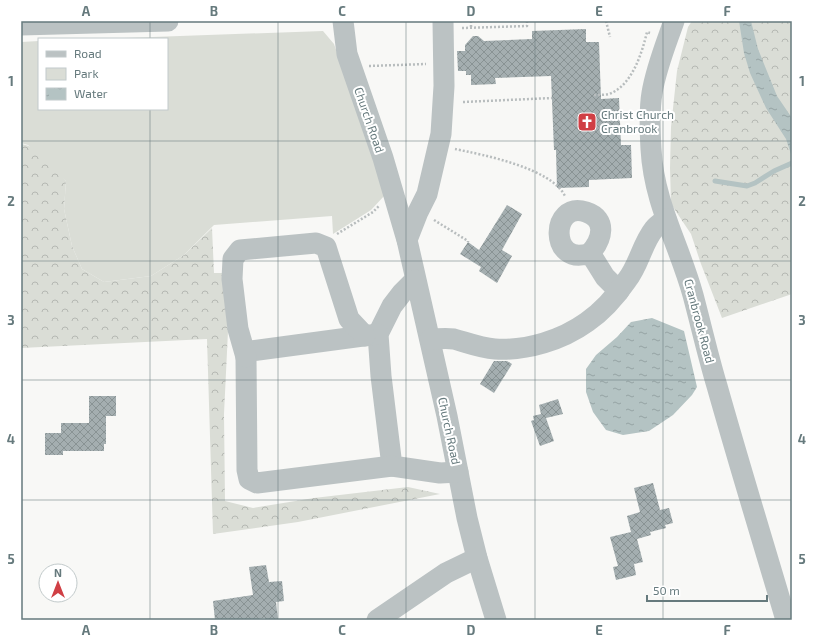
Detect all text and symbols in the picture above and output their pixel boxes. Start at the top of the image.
text: A [82,3,91,19]
text: B [210,3,218,19]
text: C [338,3,346,19]
text: D [467,3,476,19]
text: E [595,3,603,19]
text: F [723,3,731,19]
legend [38,38,168,110]
text: Road [74,46,102,60]
text: Park [74,66,99,80]
text: 1 [8,73,14,89]
text: 1 [799,73,805,89]
street label: Church Road [352,85,388,154]
text: Water [74,86,108,100]
place label: Christ Church Cranbrook [601,107,674,135]
church icon: Christ Church Cranbrook [576,111,598,133]
text: 2 [7,193,15,209]
text: 2 [798,193,806,209]
street label: Cranbrook Road [682,277,718,364]
text: 3 [7,312,15,328]
text: 3 [798,312,806,328]
street label: Church Road [436,396,464,466]
text: 4 [7,431,15,447]
text: 4 [798,431,806,447]
text: 5 [7,551,15,567]
text: 5 [798,551,806,567]
north arrow [38,563,78,603]
text: N [54,566,62,579]
scale bar [647,577,767,603]
text: 50 m [653,583,680,597]
text: A [82,622,91,638]
text: B [210,622,218,638]
text: C [338,622,346,638]
text: D [467,622,476,638]
text: E [595,622,603,638]
text: F [723,622,731,638]

